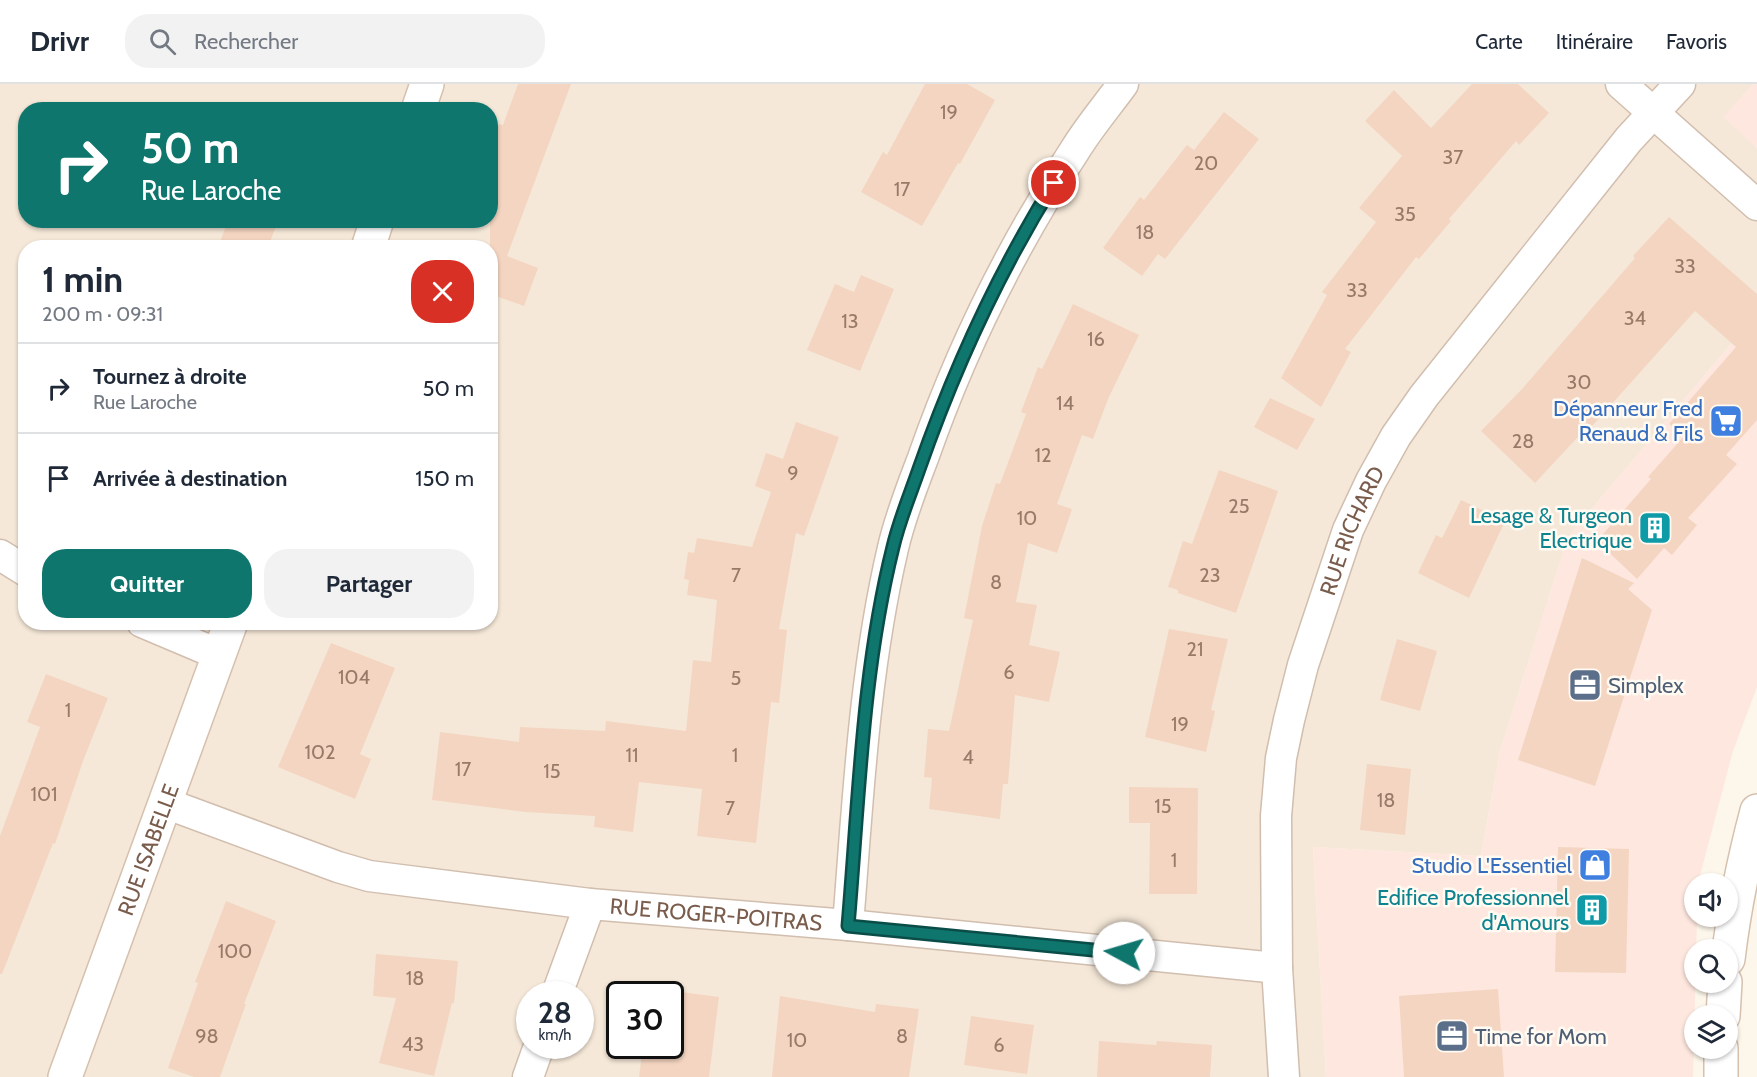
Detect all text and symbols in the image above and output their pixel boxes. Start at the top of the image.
search box [125,14,545,68]
text: Drivr [30,24,89,58]
icon: search [146,25,179,58]
text: Rechercher [194,28,298,55]
text: Carte [1475,29,1523,54]
text: Itinéraire [1556,29,1633,54]
text: Favoris [1666,29,1727,54]
house number: 19 [940,100,958,124]
text: 50 m [141,122,239,174]
icon: right [42,126,120,204]
house number: 37 [1443,145,1463,169]
house number: 20 [1194,151,1218,175]
pin [1028,157,1079,208]
icon: arrive [1037,166,1070,199]
text: Rue Laroche [141,174,281,207]
house number: 17 [894,177,910,201]
house number: 35 [1394,202,1416,226]
house number: 18 [1136,220,1154,244]
house number: 33 [1674,254,1696,278]
text: 1 min [42,257,123,301]
button: close [411,260,474,323]
house number: 33 [1346,278,1368,302]
text: 200 m · 09:31 [42,302,163,326]
house number: 34 [1624,306,1647,330]
house number: 13 [841,309,859,333]
house number: 16 [1087,327,1105,351]
text: Tournez à droite [93,363,247,390]
house number: 30 [1567,370,1591,394]
icon: right [42,372,75,405]
text: 50 m [422,375,474,402]
text: Rue Laroche [93,390,197,414]
house number: 14 [1056,391,1074,415]
place label: Dépanneur Fred Renaud & Fils [1553,395,1703,447]
supermarket icon: Dépanneur Fred Renaud & Fils [1708,403,1744,439]
house number: 28 [1512,429,1534,453]
house number: 12 [1035,443,1052,467]
house number: 9 [787,461,799,485]
street label: RUE RICHARD [1314,461,1390,599]
icon: arrive [42,462,75,495]
text: Arrivée à destination [93,465,287,492]
text: 150 m [415,465,474,492]
house number: 25 [1228,494,1250,518]
place label: Lesage & Turgeon Electrique [1470,502,1632,554]
house number: 10 [1017,506,1037,530]
building icon: Lesage & Turgeon Electrique [1637,510,1673,546]
button: Quitter [42,549,252,618]
button: Partager [264,549,474,618]
house number: 7 [731,563,741,587]
house number: 23 [1199,563,1221,587]
house number: 8 [990,570,1002,594]
house number: 21 [1187,637,1204,661]
house number: 6 [1003,660,1015,684]
house number: 104 [338,665,370,689]
house number: 5 [731,666,741,690]
office icon: Simplex [1567,667,1603,703]
place label: Simplex [1608,672,1684,699]
house number: 1 [65,698,71,722]
house number: 19 [1171,712,1189,736]
house number: 102 [305,740,335,764]
house number: 11 [625,743,639,767]
house number: 1 [732,743,738,767]
house number: 4 [962,745,974,769]
house number: 17 [455,757,471,781]
house number: 15 [543,759,561,783]
street label: RUE ISABELLE [112,780,184,919]
house number: 101 [31,782,58,806]
house number: 18 [1377,788,1395,812]
house number: 15 [1154,794,1172,818]
house number: 7 [725,796,735,820]
shop icon: Studio L'Essentiel [1577,847,1613,883]
house number: 1 [1171,848,1177,872]
place label: Studio L'Essentiel [1412,852,1573,879]
map controls [1684,873,1738,1059]
button: sound [1684,873,1738,927]
place label: Edifice Professionnel d'Amours [1377,884,1570,936]
street label: RUE ROGER-POITRAS [609,892,823,936]
building icon: Edifice Professionnel d'Amours [1574,892,1610,928]
position arrow [1092,921,1156,985]
house number: 100 [218,939,252,963]
button: search [1684,939,1738,993]
house number: 18 [406,966,424,990]
speed limit sign: 30 [606,981,684,1059]
text: 28 [538,994,572,1031]
button: layers [1684,1005,1738,1059]
office icon: Time for Mom [1434,1018,1470,1054]
place label: Time for Mom [1475,1023,1607,1050]
house number: 98 [195,1024,219,1048]
house number: 8 [896,1024,908,1048]
text: km/h [539,1026,571,1044]
house number: 10 [787,1028,807,1052]
house number: 43 [402,1032,424,1056]
house number: 6 [993,1033,1005,1057]

